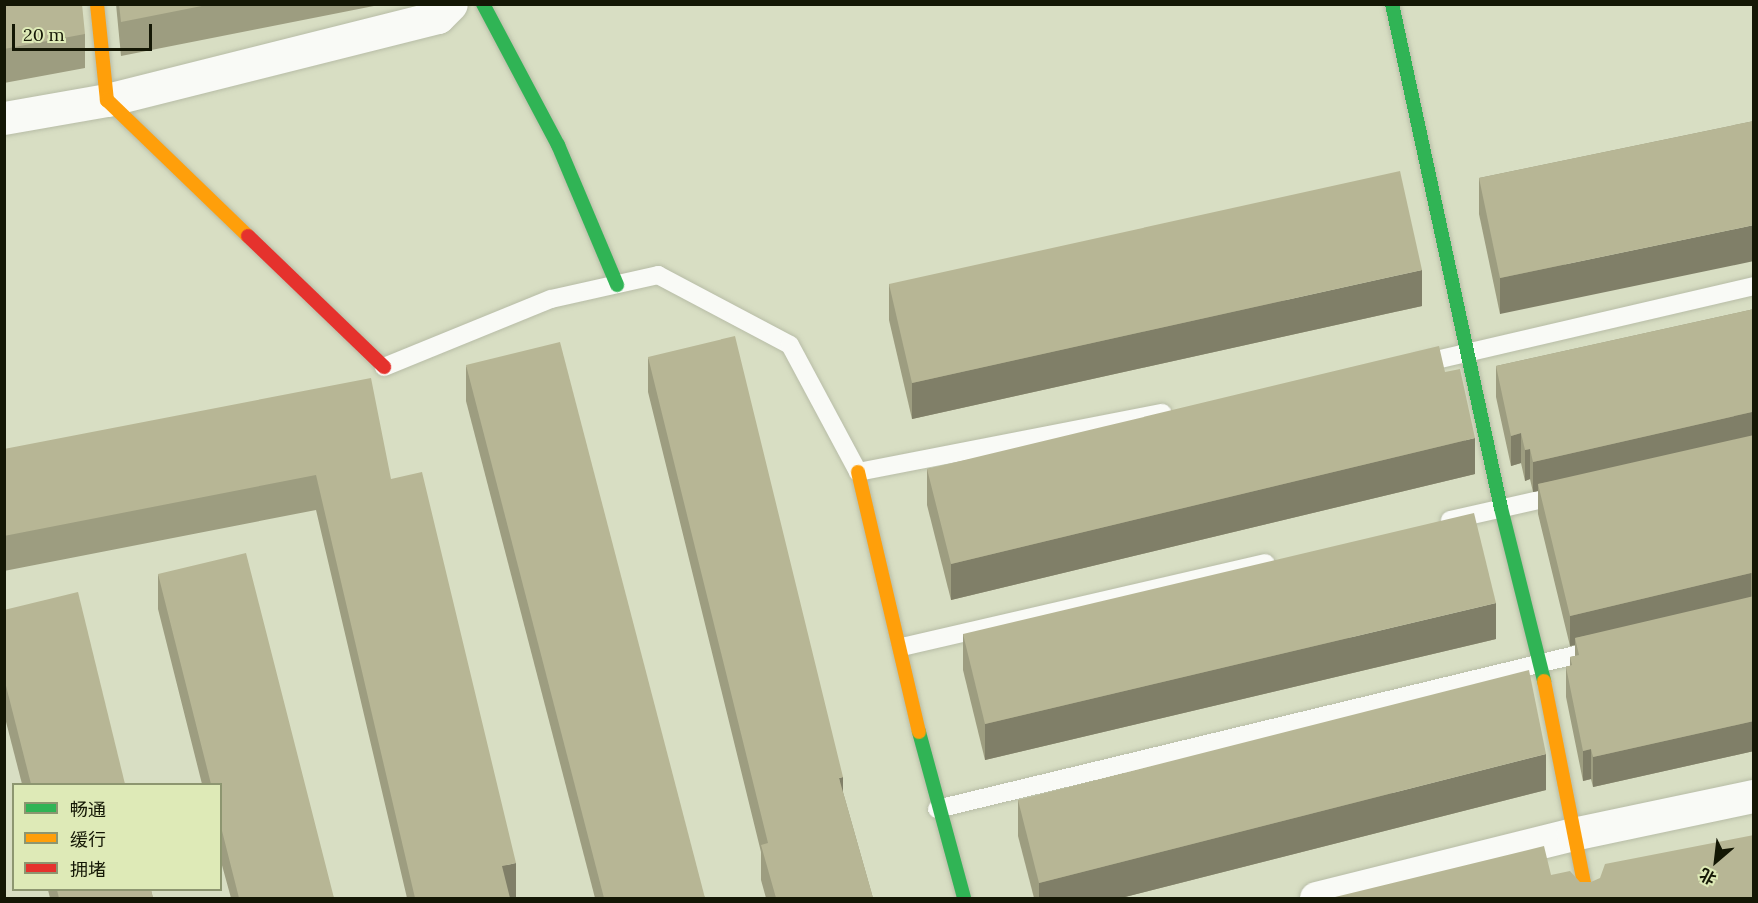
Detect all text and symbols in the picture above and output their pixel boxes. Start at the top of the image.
scale bar [15,12,154,50]
text: 20 m [23,23,65,46]
legend [12,783,222,891]
text: 畅通 [70,798,106,821]
text: 缓行 [70,828,106,851]
north arrow [1686,831,1746,891]
text: 拥堵 [70,858,106,881]
text: 北 [1696,864,1719,889]

